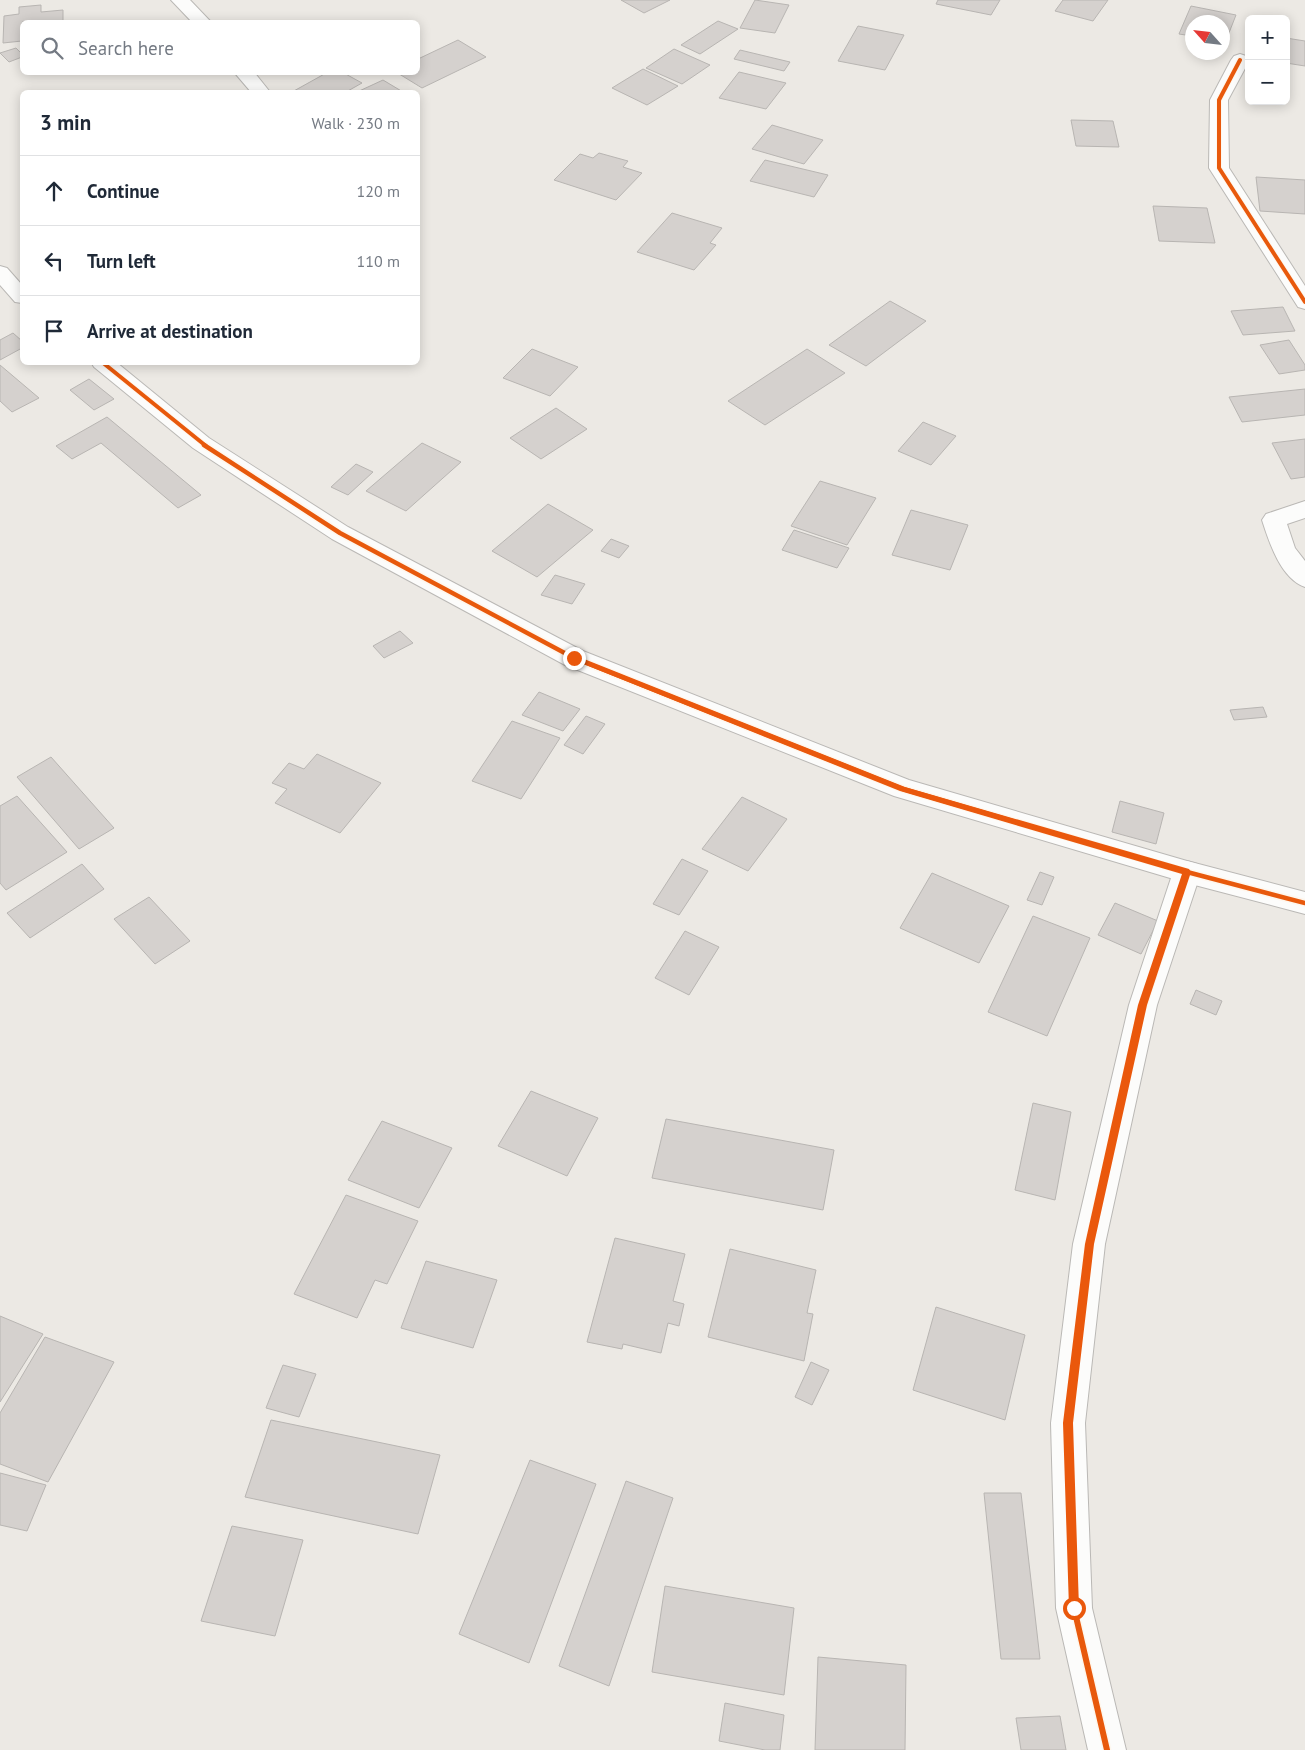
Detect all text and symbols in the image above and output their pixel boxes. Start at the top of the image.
north arrow [1185,15,1230,60]
map controls [1245,15,1290,105]
button: + [1245,15,1290,60]
search box [20,20,420,75]
icon: search [38,34,66,62]
text: Search here [78,36,174,60]
button: − [1245,60,1290,105]
text: 3 min [40,109,91,136]
text: Walk · 230 m [311,113,400,133]
icon: ahead [40,177,68,205]
text: Continue [87,179,159,203]
text: 120 m [357,181,400,201]
icon: left [40,247,68,275]
text: Turn left [87,249,156,273]
text: 110 m [357,251,400,271]
icon: arrive [40,317,68,345]
text: Arrive at destination [87,319,253,343]
route end [563,647,586,670]
route start [1063,1597,1086,1620]

